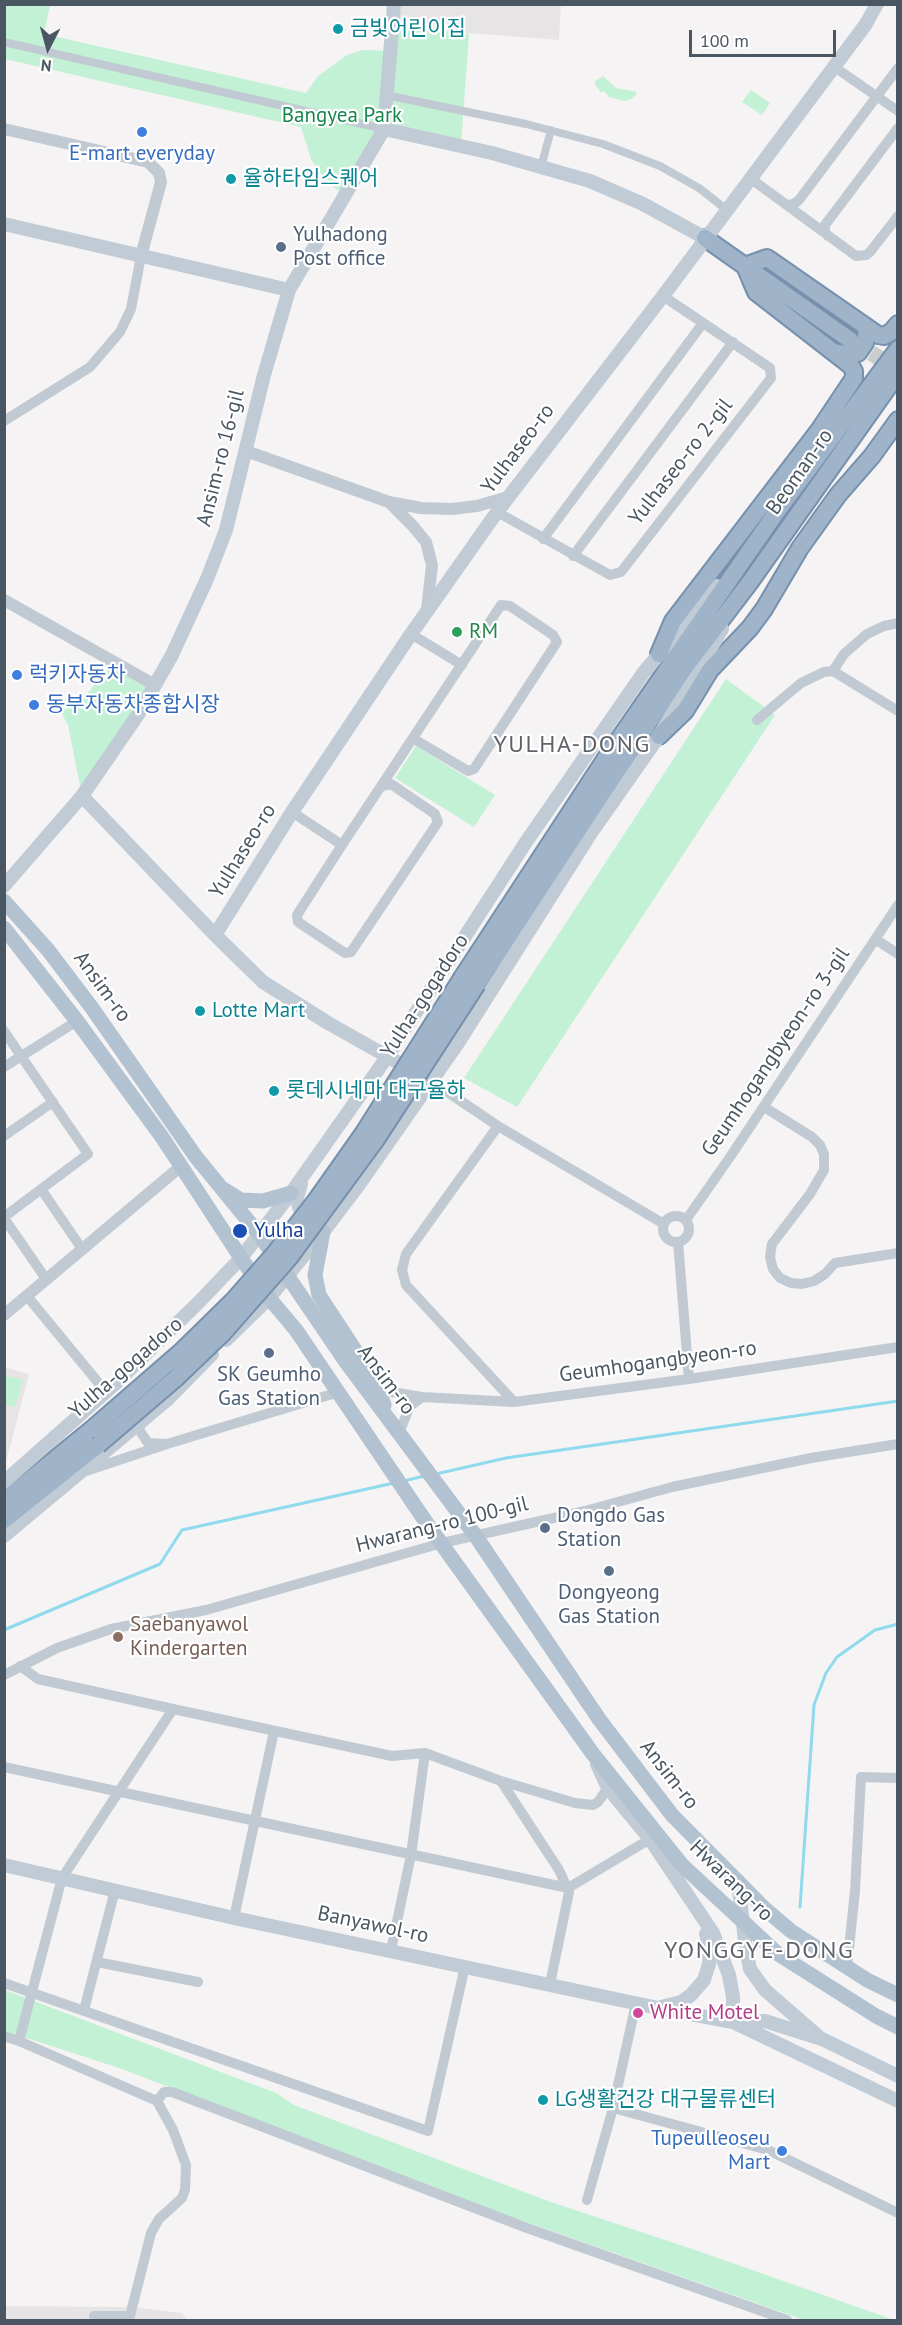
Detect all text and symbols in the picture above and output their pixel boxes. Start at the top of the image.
place label: 금빛어린이집 [350,16,466,42]
north arrow [18,18,78,78]
scale bar [692,18,839,56]
marker: 금빛어린이집 [331,22,345,36]
text: 100 m [700,29,749,52]
text: N [40,55,52,76]
park label: Bangyea Park [282,103,402,129]
marker: E-mart everyday [135,125,149,139]
place label: E-mart everyday [69,141,215,167]
place label: 율하타임스퀘어 [243,166,378,192]
marker: 율하타임스퀘어 [224,172,238,186]
place label: Yulhadong Post office [293,222,388,272]
marker: Yulhadong Post office [274,240,288,254]
street label: Ansim-ro 16-gil [192,387,250,529]
street label: Yulhaseo-ro 2-gil [624,394,738,530]
street label: Yulhaseo-ro [476,399,560,499]
street label: Beoman-ro [761,424,839,520]
place label: RM [469,619,498,645]
marker: RM [450,625,464,639]
place label: 럭키자동차 [29,662,126,688]
marker: 럭키자동차 [10,668,24,682]
place label: 동부자동차종합시장 [46,692,220,718]
marker: 동부자동차종합시장 [27,698,41,712]
district label: YULHA-DONG [493,731,651,759]
street label: Yulhaseo-ro [204,799,282,903]
street label: Yulha-gogadoro [376,929,474,1063]
street label: Geumhogangbyeon-ro 3-gil [697,943,855,1161]
street label: Ansim-ro [68,947,136,1027]
place label: Lotte Mart [212,998,305,1024]
marker: Lotte Mart [193,1004,207,1018]
place label: 롯데시네마 대구율하 [286,1078,465,1104]
marker: 롯데시네마 대구율하 [267,1084,281,1098]
place label: Yulha [254,1218,304,1244]
marker: Yulha [231,1222,249,1240]
street label: Yulha-gogadoro [64,1312,188,1424]
street label: Geumhogangbyeon-ro [558,1336,758,1388]
street label: Ansim-ro [351,1340,421,1420]
marker: SK Geumho Gas Station [262,1346,276,1360]
place label: SK Geumho Gas Station [217,1362,321,1412]
street label: Hwarang-ro 100-gil [353,1491,531,1559]
place label: Dongdo Gas Station [557,1503,665,1553]
marker: Dongdo Gas Station [538,1521,552,1535]
marker: Dongyeong Gas Station [602,1564,616,1578]
place label: Dongyeong Gas Station [558,1580,660,1630]
place label: Saebanyawol Kindergarten [130,1612,248,1662]
marker: Saebanyawol Kindergarten [111,1630,125,1644]
street label: Ansim-ro [634,1735,704,1815]
street label: Hwarang-ro [684,1835,778,1927]
street label: Banyawol-ro [315,1901,431,1949]
district label: YONGGYE-DONG [664,1937,854,1965]
place label: White Motel [650,2000,759,2026]
marker: White Motel [631,2006,645,2020]
place label: LG생활건강 대구물류센터 [555,2087,776,2113]
marker: LG생활건강 대구물류센터 [536,2093,550,2107]
place label: Tupeulleoseu Mart [651,2126,770,2176]
marker: Tupeulleoseu Mart [775,2144,789,2158]

